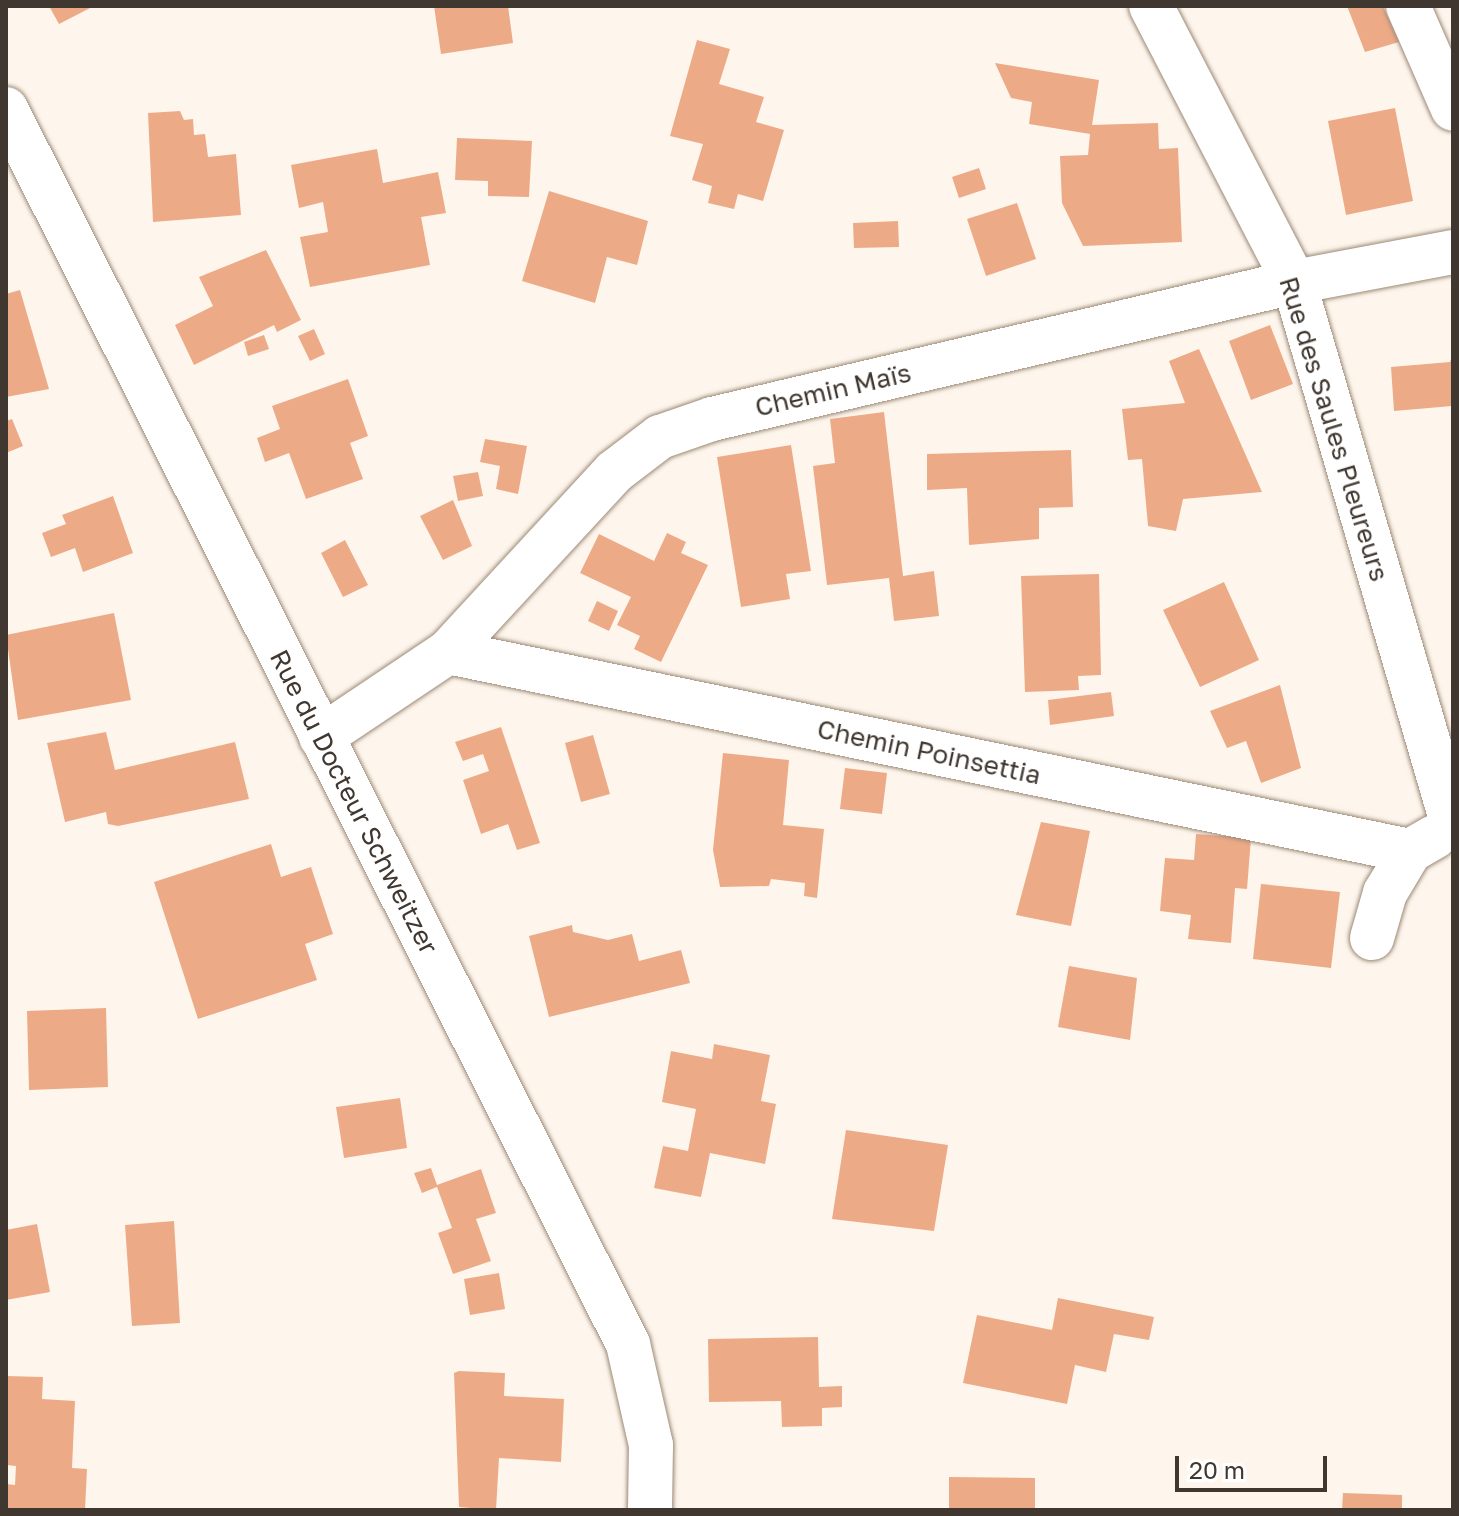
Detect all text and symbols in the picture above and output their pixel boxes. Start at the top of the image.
street label: Rue des Saules Pleureurs [1273,273,1395,585]
street label: Chemin Maïs [752,357,914,423]
street label: Rue du Docteur Schweitzer [264,645,444,959]
street label: Chemin Poinsettia [814,713,1044,791]
scale bar [1179,1440,1331,1490]
text: 20 m [1189,1455,1245,1484]

